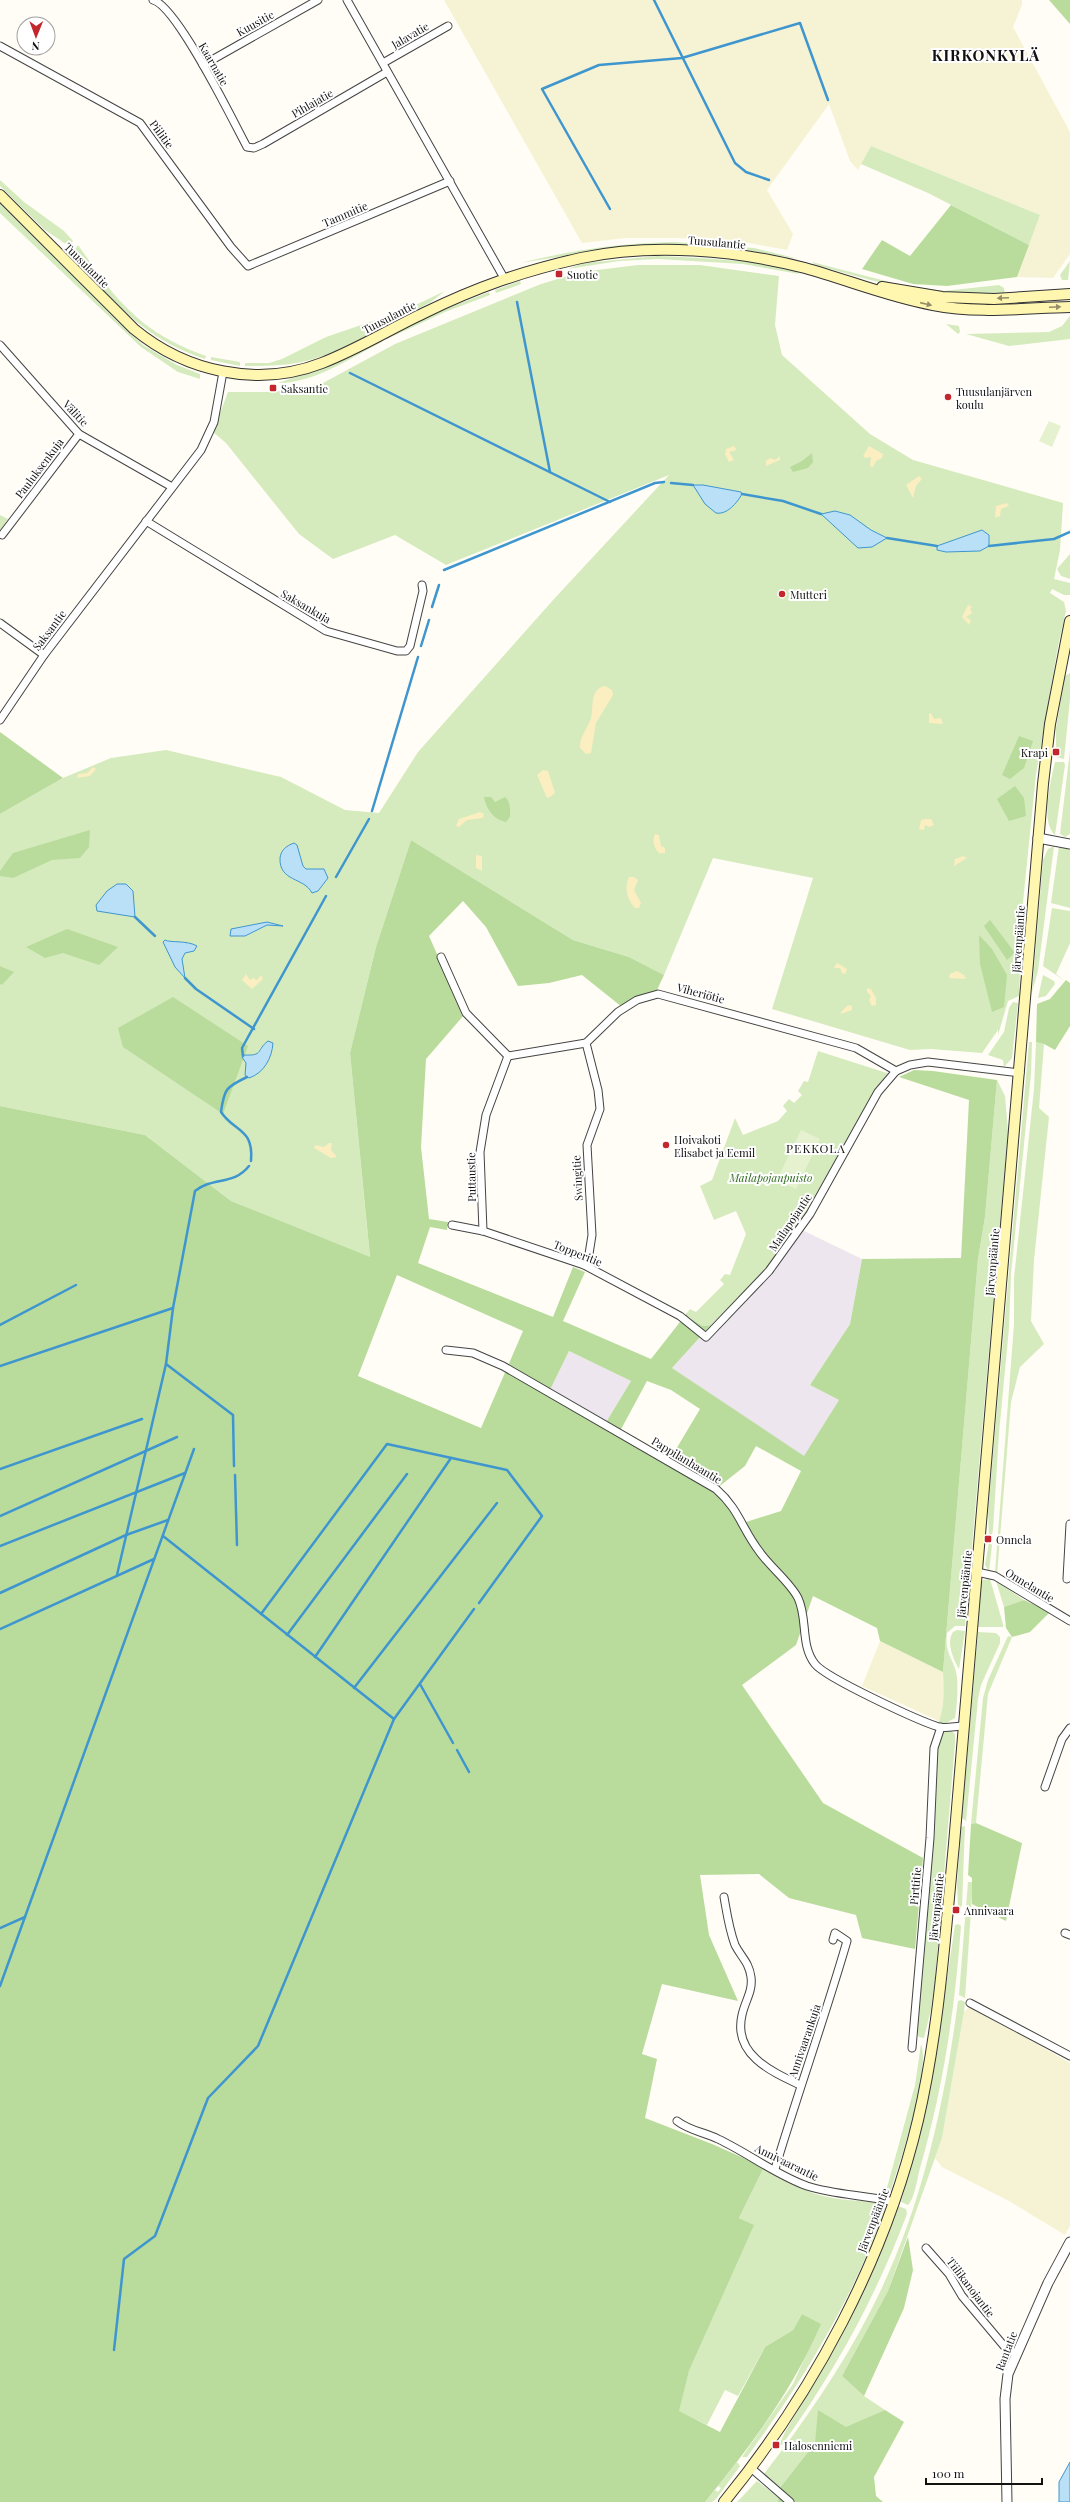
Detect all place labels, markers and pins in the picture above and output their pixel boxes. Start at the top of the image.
place label: Suotie [567,267,598,282]
marker: Suotie [554,269,564,279]
place label: Saksantie [281,381,329,396]
marker: Saksantie [268,383,278,393]
place label: Tuusulanjärven koulu [956,384,1032,412]
marker: Tuusulanjärven koulu [943,392,953,402]
place label: Mutteri [790,587,827,602]
marker: Mutteri [777,589,787,599]
place label: Krapi [1021,745,1048,760]
marker: Krapi [1051,747,1061,757]
place label: Hoivakoti Elisabet ja Eemil [674,1132,755,1160]
marker: Hoivakoti Elisabet ja Eemil [661,1140,671,1150]
place label: Onnela [996,1532,1032,1547]
marker: Onnela [983,1534,993,1544]
place label: Annivaara [963,1903,1014,1918]
marker: Annivaara [951,1905,961,1915]
place label: Halosenniemi [784,2438,852,2453]
marker: Halosenniemi [771,2440,781,2450]

